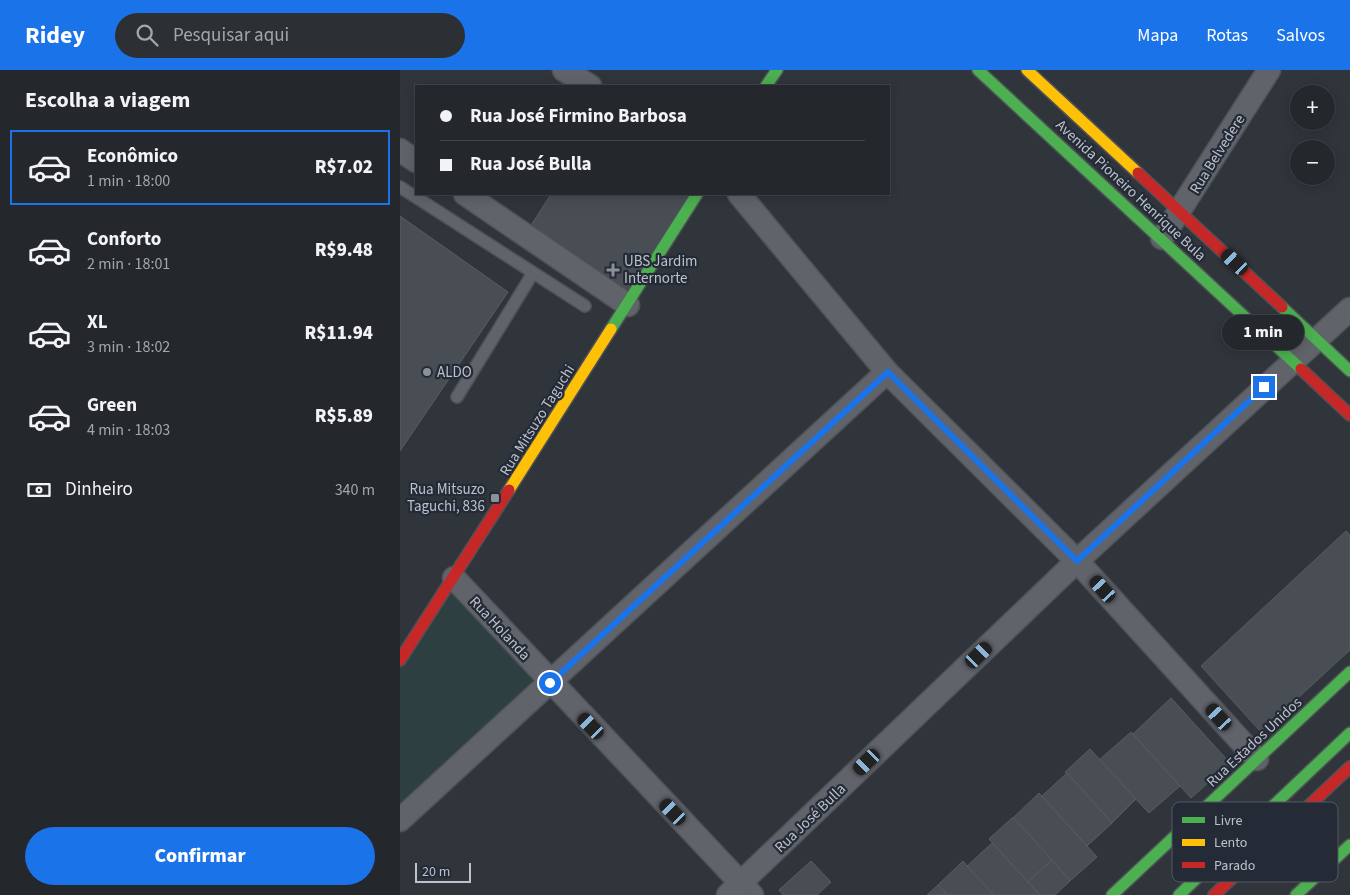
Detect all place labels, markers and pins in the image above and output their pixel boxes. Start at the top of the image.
place label: UBS Jardim Internorte [624,251,698,289]
marker: UBS Jardim Internorte [606,263,620,277]
place label: ALDO [437,362,472,383]
marker: ALDO [421,366,433,378]
place label: Rua Mitsuzo Taguchi, 836 [407,479,485,517]
marker: Rua Mitsuzo Taguchi, 836 [489,492,501,504]

